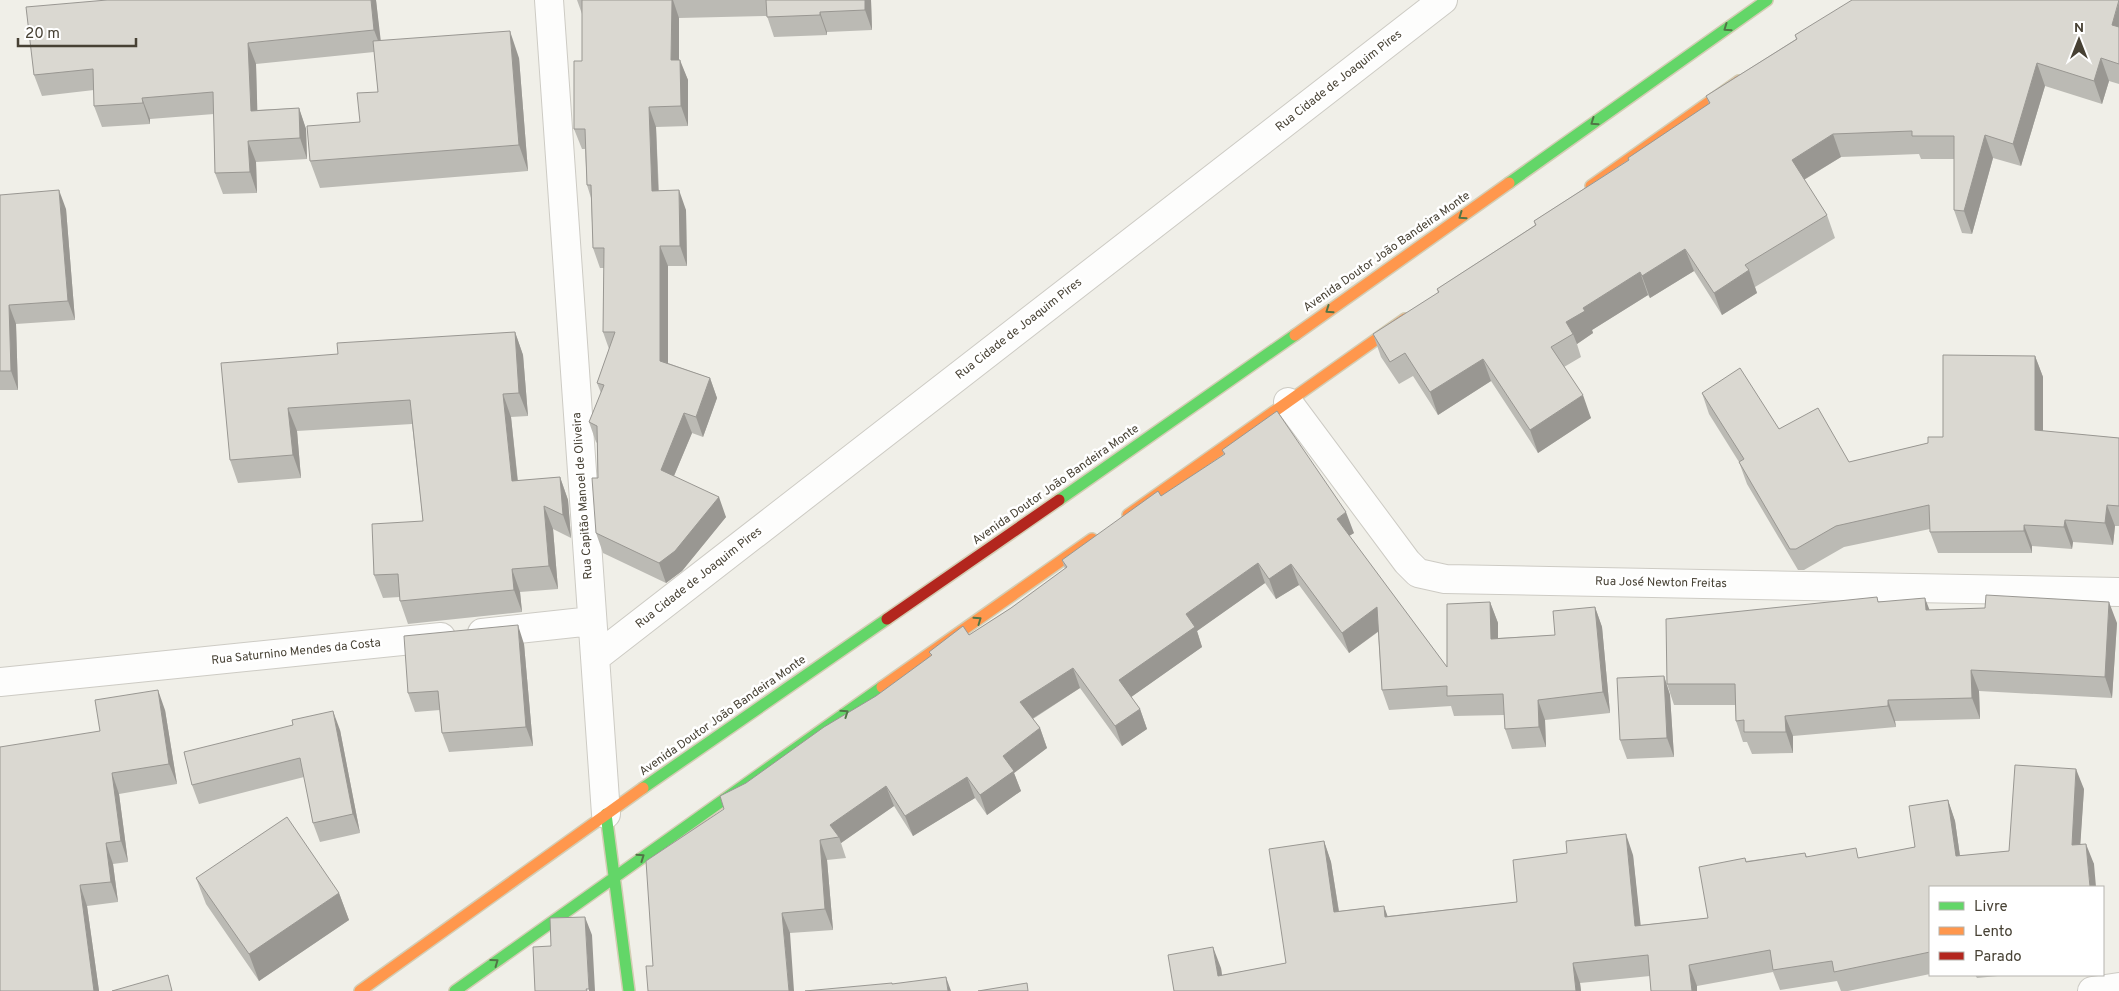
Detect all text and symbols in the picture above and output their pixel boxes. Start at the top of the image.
scale bar [18,15,135,47]
north arrow [2054,15,2104,65]
text: N [2074,20,2084,37]
one-way arrow [1723,22,1733,31]
text: 20 m [25,25,60,44]
street label: Rua Cidade de Joaquim Pires [1273,27,1405,135]
one-way arrow [1591,116,1600,125]
street label: Avenida Doutor João Bandeira Monte [1301,188,1473,316]
one-way arrow [1458,210,1468,219]
street label: Rua Cidade de Joaquim Pires [953,275,1085,383]
one-way arrow [1325,304,1335,313]
street label: Rua Capitão Manoel de Oliveira [569,412,597,580]
street label: Avenida Doutor João Bandeira Monte [970,421,1142,549]
street label: Rua Cidade de Joaquim Pires [633,524,765,632]
street label: Rua José Newton Freitas [1595,574,1727,592]
one-way arrow [972,617,982,626]
street label: Rua Saturnino Mendes da Costa [210,635,382,669]
street label: Avenida Doutor João Bandeira Monte [637,652,809,780]
one-way arrow [840,710,849,720]
one-way arrow [635,854,645,863]
legend [1929,886,2104,976]
text: Livre [1974,898,2008,917]
text: Lento [1974,923,2013,942]
text: Parado [1974,948,2022,967]
one-way arrow [489,960,498,968]

